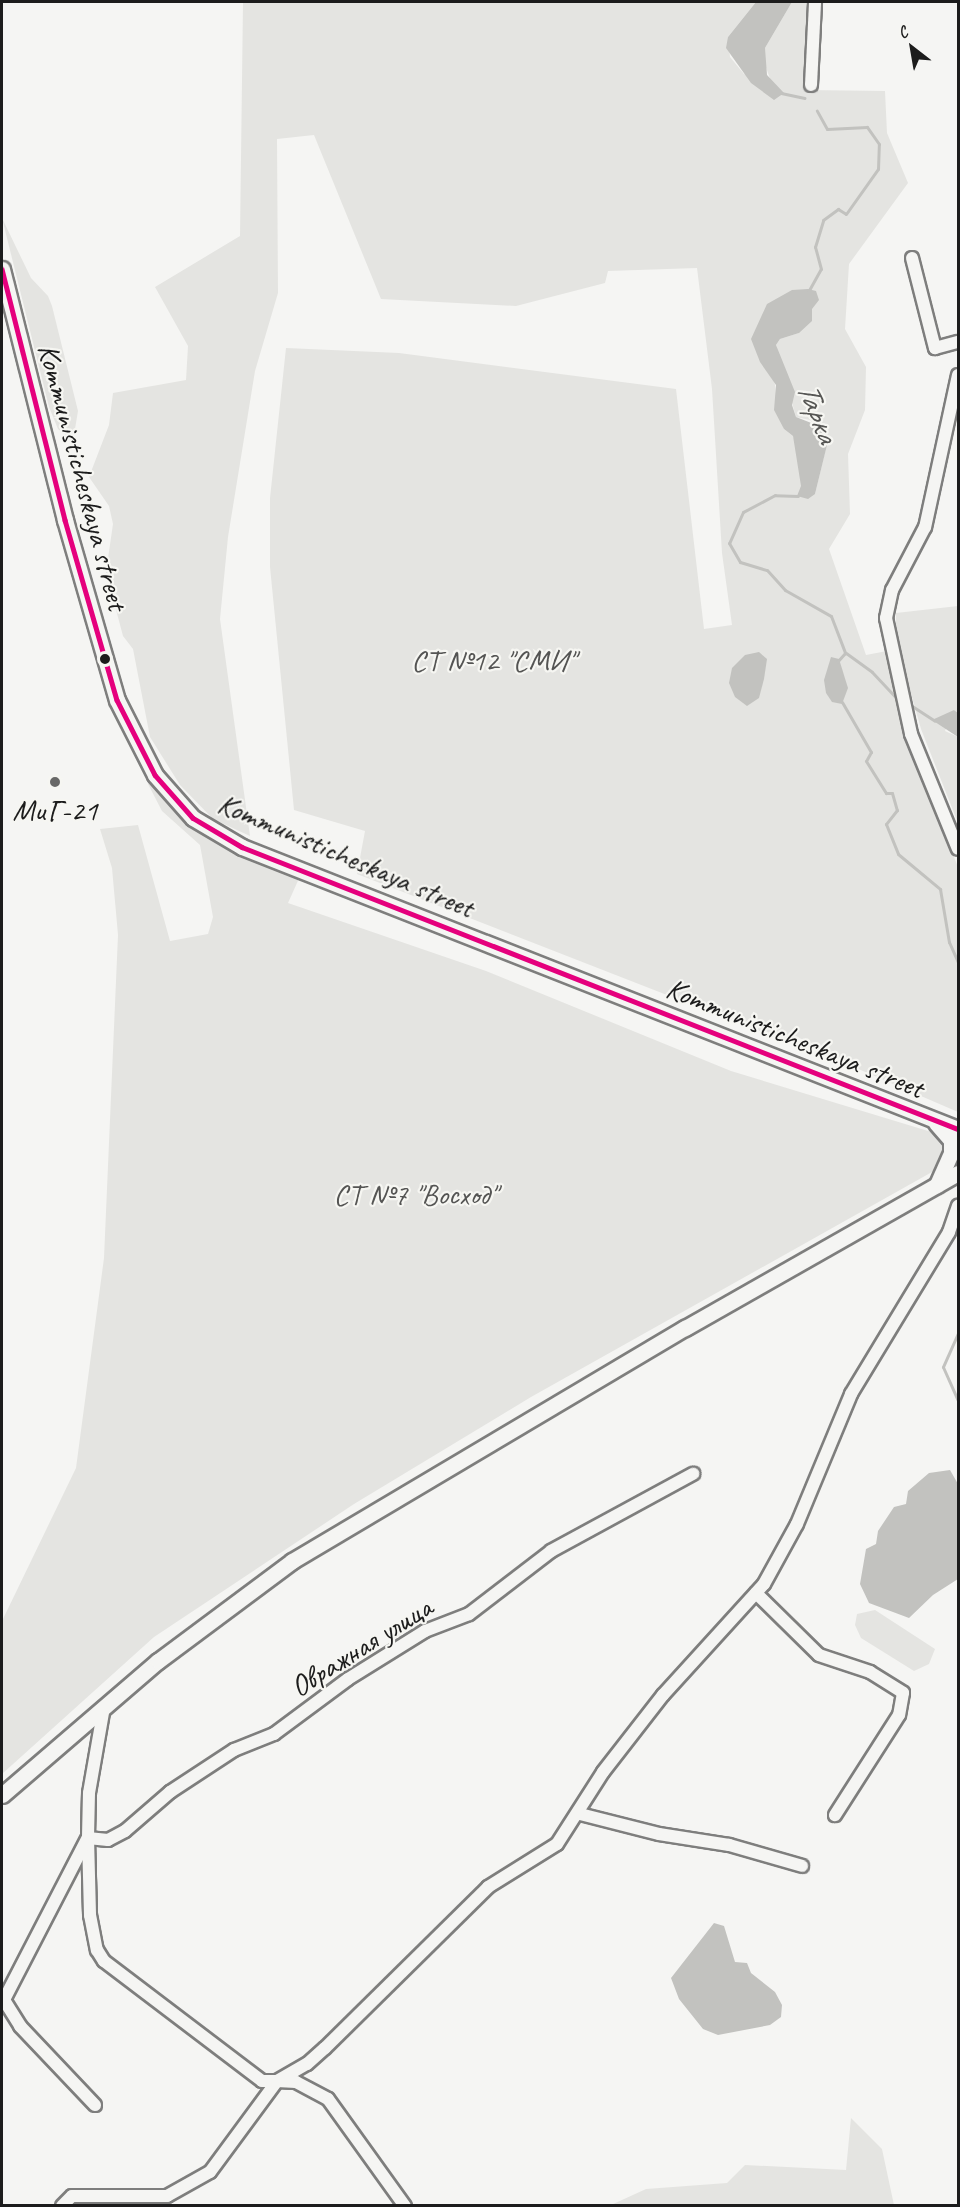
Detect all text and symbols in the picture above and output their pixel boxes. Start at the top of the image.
north arrow [882,18,942,78]
text: С [894,22,911,43]
street label: Kommunisticheskaya street [30,340,136,614]
water label: Тарка [788,376,846,448]
park label: СТ №12 "СМИ" [411,642,575,678]
unlabelled marker [99,653,111,665]
marker: МиГ-21 [48,775,62,789]
street label: Kommunisticheskaya street [213,785,479,925]
place label: МиГ-21 [13,792,97,828]
street label: Kommunisticheskaya street [661,970,929,1106]
park label: СТ №7 "Восход" [333,1176,497,1212]
street label: Овражная улица [283,1589,439,1705]

